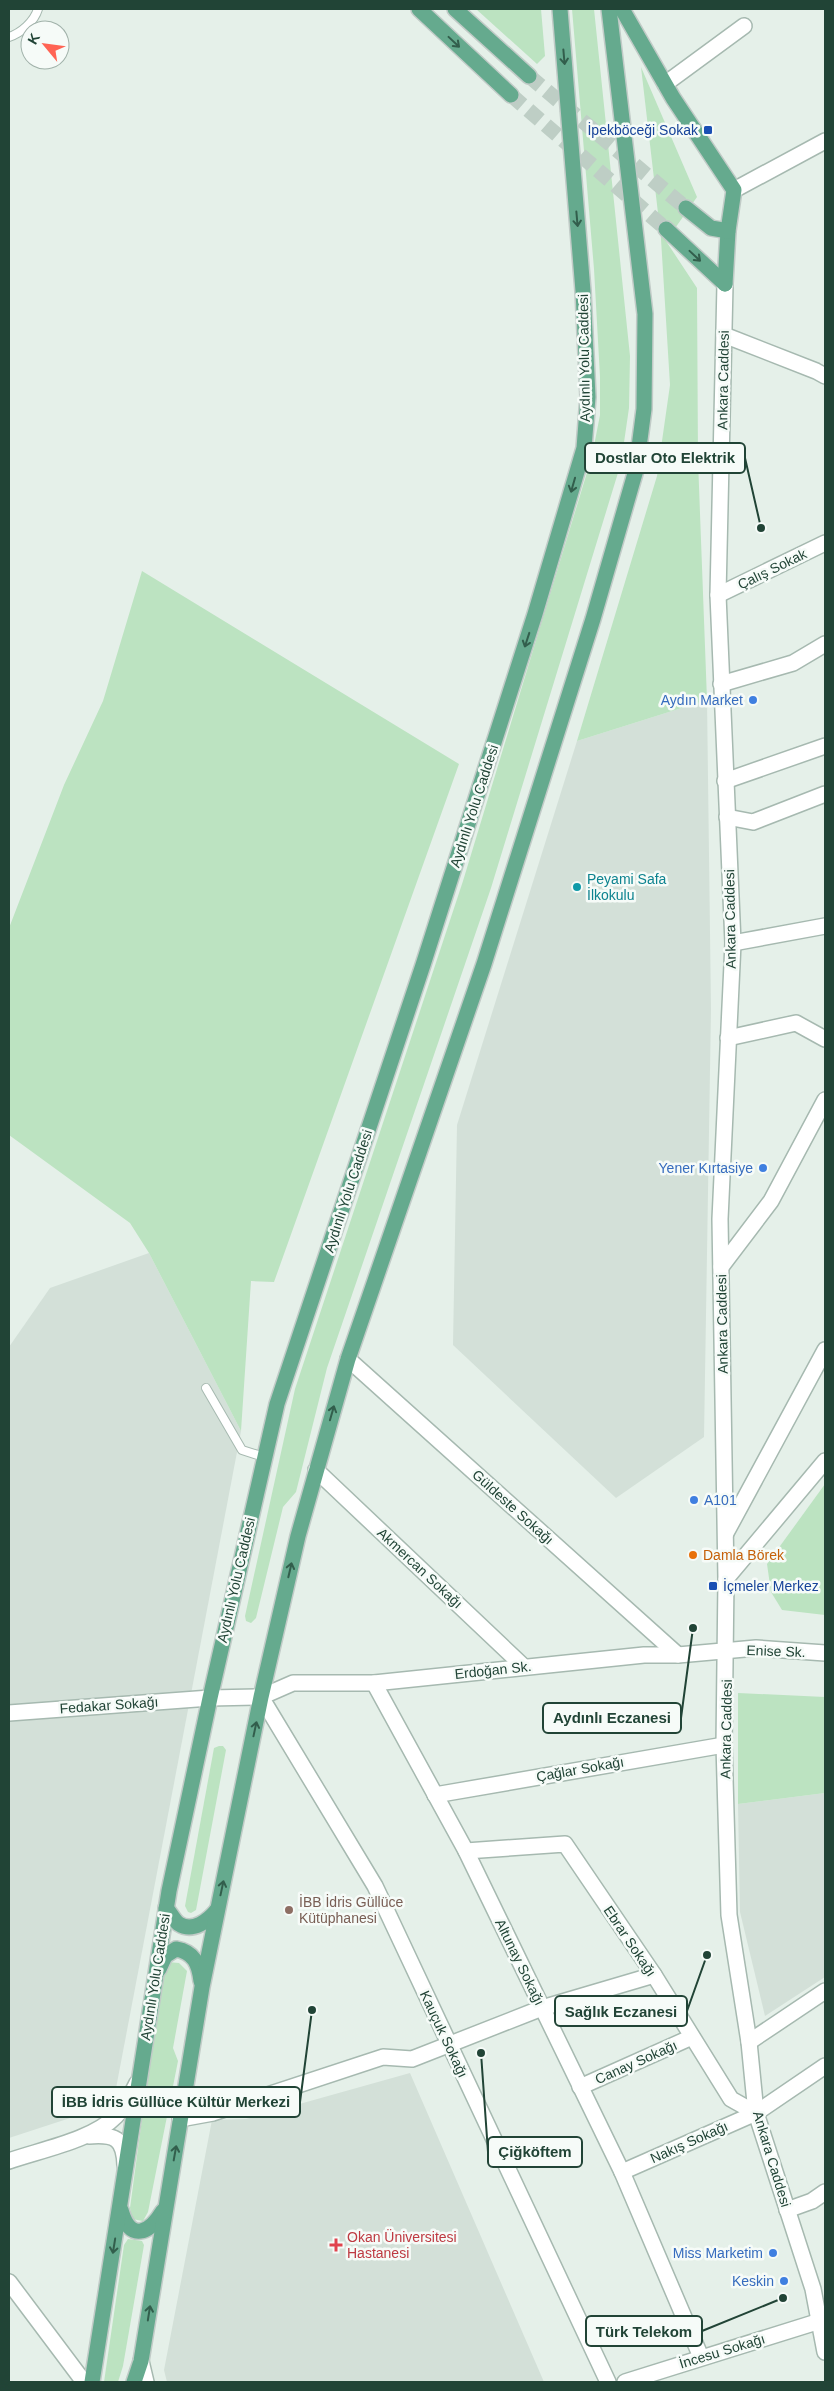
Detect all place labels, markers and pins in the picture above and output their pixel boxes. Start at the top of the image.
place label: İpekböceği Sokak [587,121,699,138]
marker: İpekböceği Sokak [702,124,714,136]
callout: Dostlar Oto Elektrik [585,443,745,473]
place label: Aydın Market [661,692,743,708]
marker: Aydın Market [747,694,759,706]
place label: Peyami Safa İlkokulu [587,871,667,903]
marker: Peyami Safa İlkokulu [571,881,583,893]
place label: Yener Kırtasiye [659,1160,753,1176]
marker: Yener Kırtasiye [757,1162,769,1174]
place label: A101 [704,1492,737,1508]
marker: A101 [688,1494,700,1506]
place label: Damla Börek [703,1547,785,1563]
marker: Damla Börek [687,1549,699,1561]
place label: İçmeler Merkez [723,1577,819,1594]
marker: İçmeler Merkez [707,1580,719,1592]
callout: Aydınlı Eczanesi [543,1703,681,1733]
place label: İBB İdris Güllüce Kütüphanesi [299,1893,403,1926]
marker: İBB İdris Güllüce Kütüphanesi [283,1904,295,1916]
callout: Sağlık Eczanesi [555,1996,687,2026]
callout: İBB İdris Güllüce Kültür Merkezi [52,2087,300,2117]
callout: Çiğköftem [488,2137,582,2167]
place label: Okan Üniversitesi Hastanesi [347,2228,457,2261]
marker: Okan Üniversitesi Hastanesi [329,2238,343,2252]
place label: Miss Marketim [673,2245,763,2261]
marker: Miss Marketim [767,2247,779,2259]
place label: Keskin [732,2273,774,2289]
marker: Keskin [778,2275,790,2287]
callout: Türk Telekom [586,2316,702,2346]

